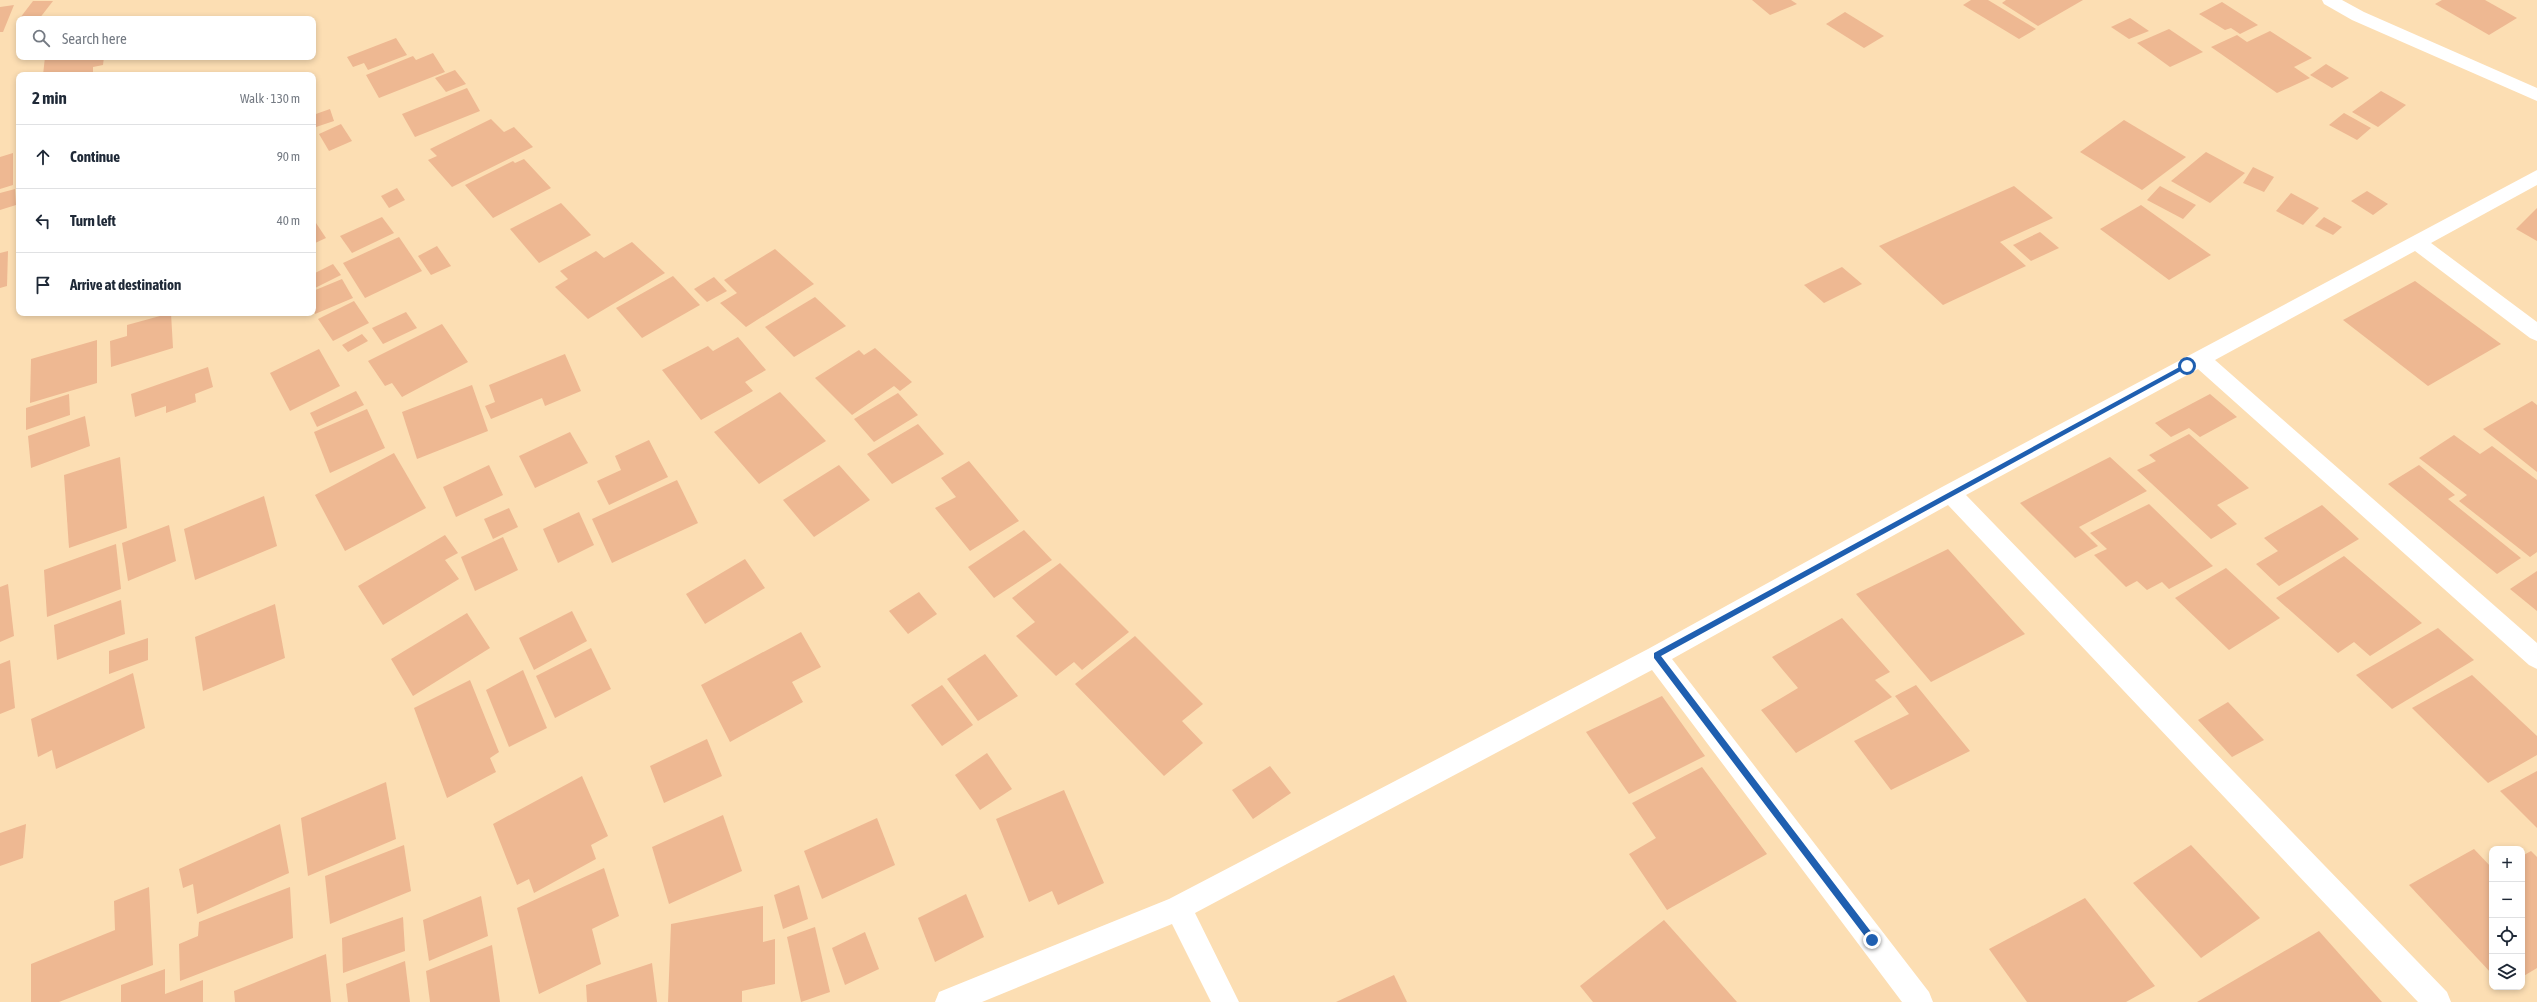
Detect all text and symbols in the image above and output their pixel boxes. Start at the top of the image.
search box [16,16,316,60]
icon: search [30,27,52,49]
text: Search here [62,30,127,47]
text: 2 min [32,88,67,108]
text: Walk · 130 m [240,91,300,106]
icon: ahead [32,146,54,168]
text: Continue [70,148,120,165]
text: 90 m [277,149,300,164]
icon: left [32,210,54,232]
text: Turn left [70,212,116,229]
text: 40 m [277,213,300,228]
icon: arrive [32,274,54,296]
text: Arrive at destination [70,276,181,293]
route start [2178,357,2196,375]
map controls [2489,846,2525,990]
button: + [2489,846,2525,882]
button: − [2489,882,2525,918]
button: locate [2489,918,2525,954]
route end [1863,931,1881,949]
button: layers [2489,954,2525,990]

